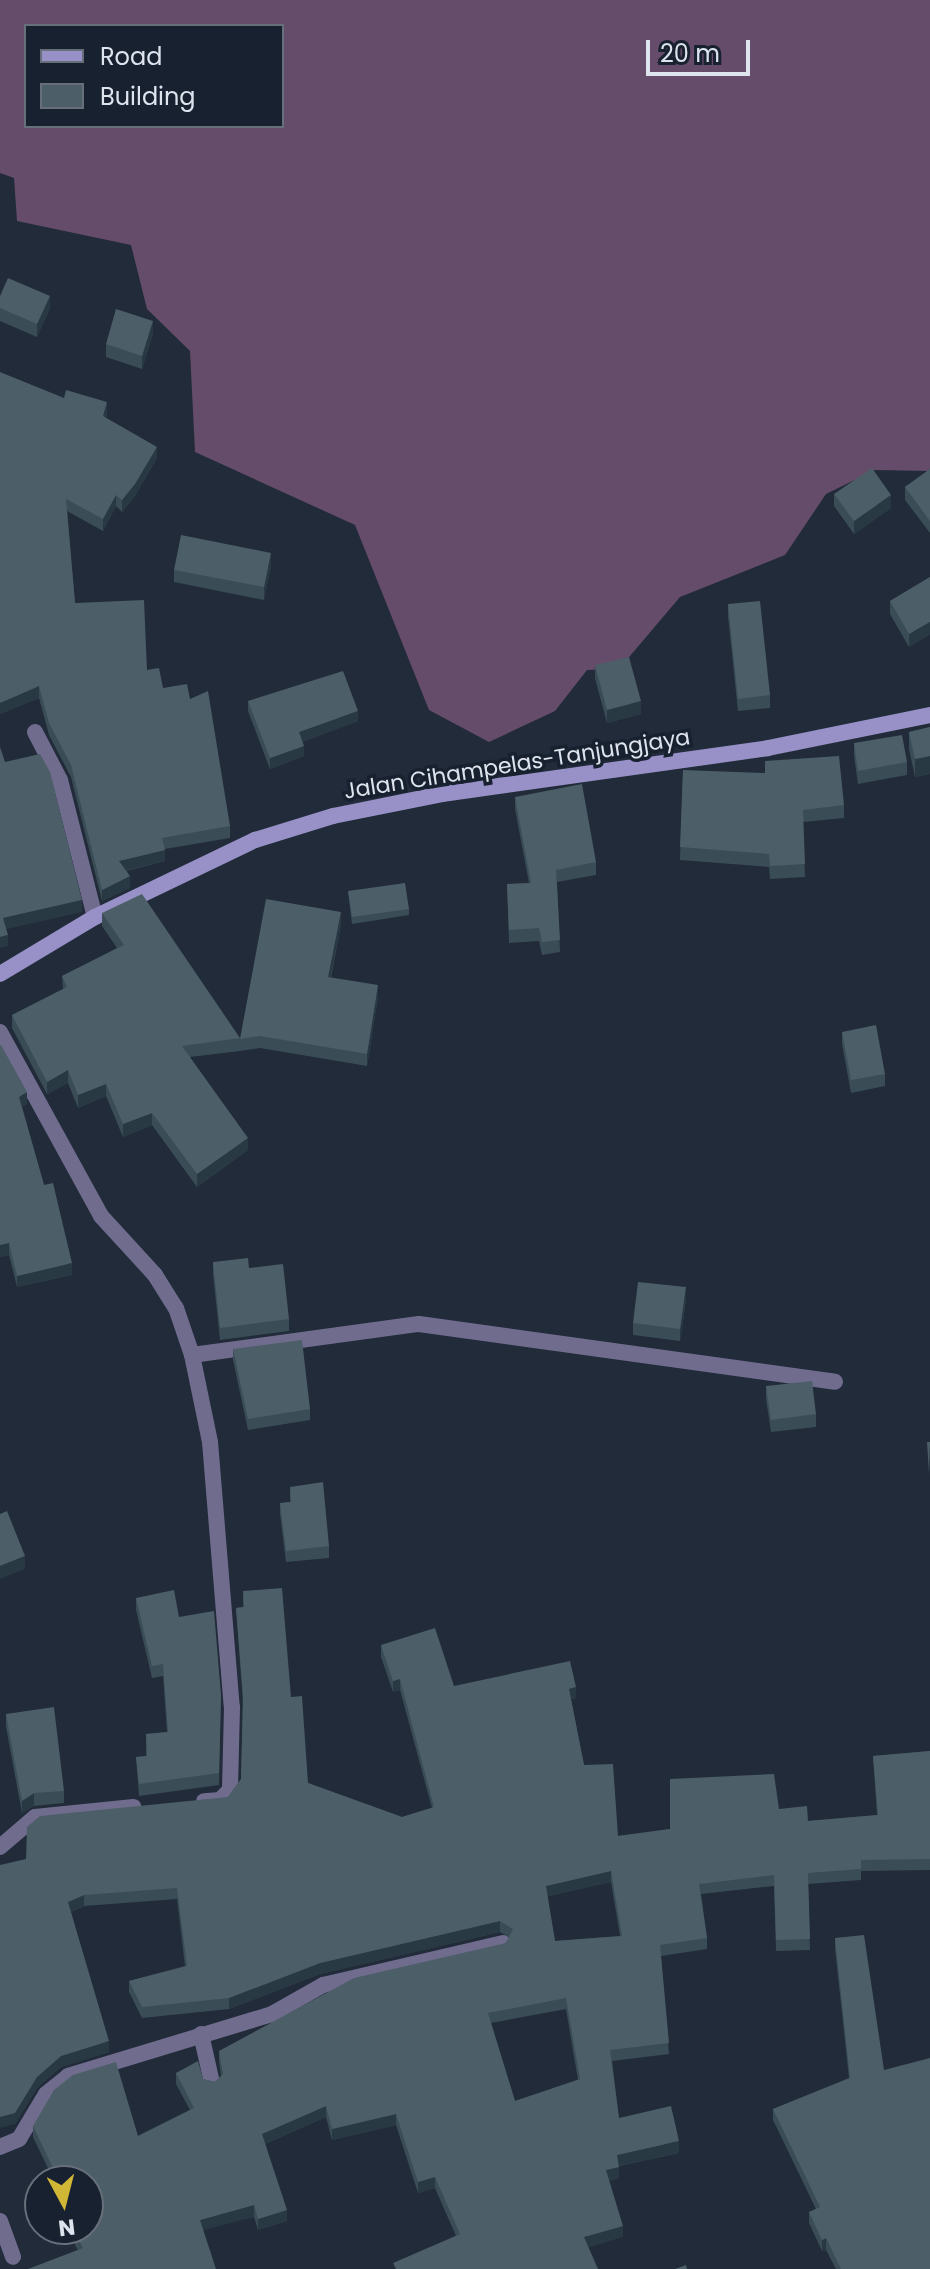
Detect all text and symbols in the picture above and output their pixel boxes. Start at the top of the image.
legend [24,24,284,128]
scale bar [650,24,754,74]
text: 20 m [660,37,720,70]
text: Road [100,40,162,73]
text: Building [100,80,196,113]
street label: Jalan Cihampelas-Tanjungjaya [342,724,692,804]
north arrow [24,2165,104,2245]
text: N [57,2211,77,2244]

